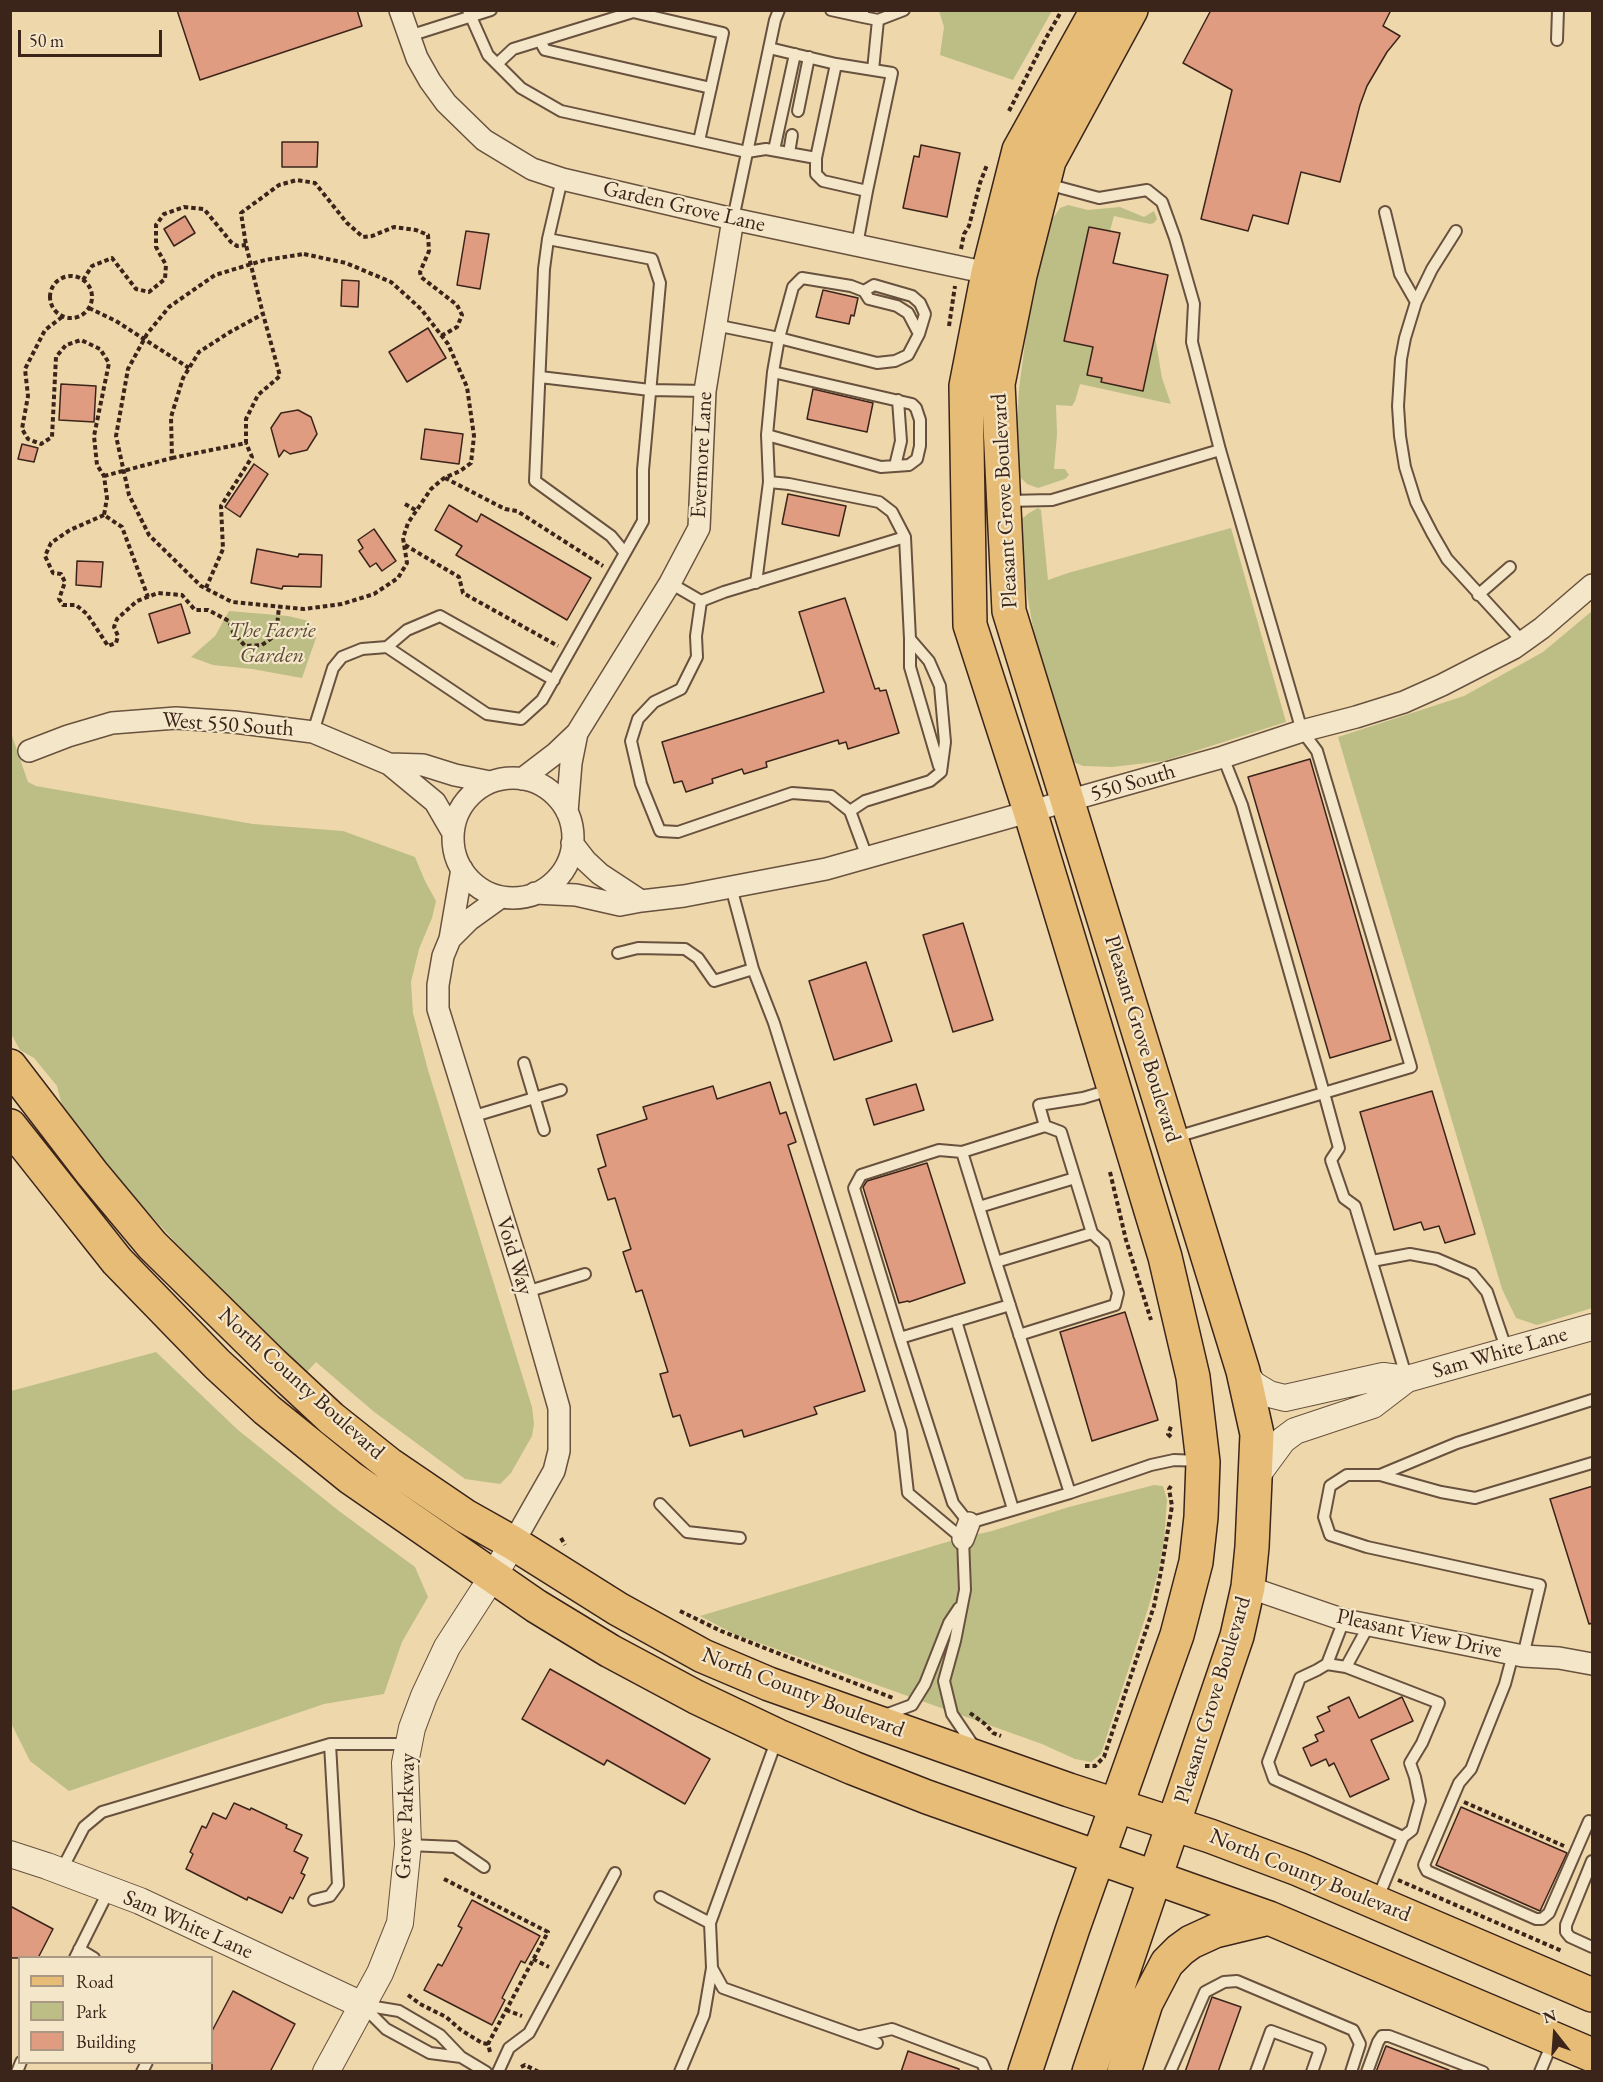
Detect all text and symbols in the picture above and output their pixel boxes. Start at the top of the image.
scale bar [21,18,165,56]
text: 50 m [29,29,64,52]
street label: Garden Grove Lane [600,175,768,239]
street label: Evermore Lane [685,391,719,519]
street label: Pleasant Grove Boulevard [986,393,1024,609]
park label: The Faerie Garden [229,618,315,670]
street label: West 550 South [161,707,295,743]
street label: 550 South [1088,758,1178,808]
street label: Pleasant Grove Boulevard [1098,932,1186,1146]
street label: Void Way [490,1214,538,1298]
street label: North County Boulevard [212,1302,390,1466]
street label: Sam White Lane [1430,1321,1570,1385]
street label: Pleasant Grove Boulevard [1169,1593,1257,1807]
street label: Pleasant View Drive [1334,1604,1504,1664]
street label: North County Boulevard [698,1642,908,1744]
street label: Grove Parkway [391,1752,421,1880]
street label: North County Boulevard [1205,1824,1415,1928]
street label: Sam White Lane [119,1885,257,1965]
legend [18,1956,213,2064]
text: Road [76,1970,114,1993]
text: Park [76,2000,107,2023]
north arrow [1525,2004,1585,2064]
text: N [1540,2004,1559,2028]
text: Building [76,2030,136,2053]

